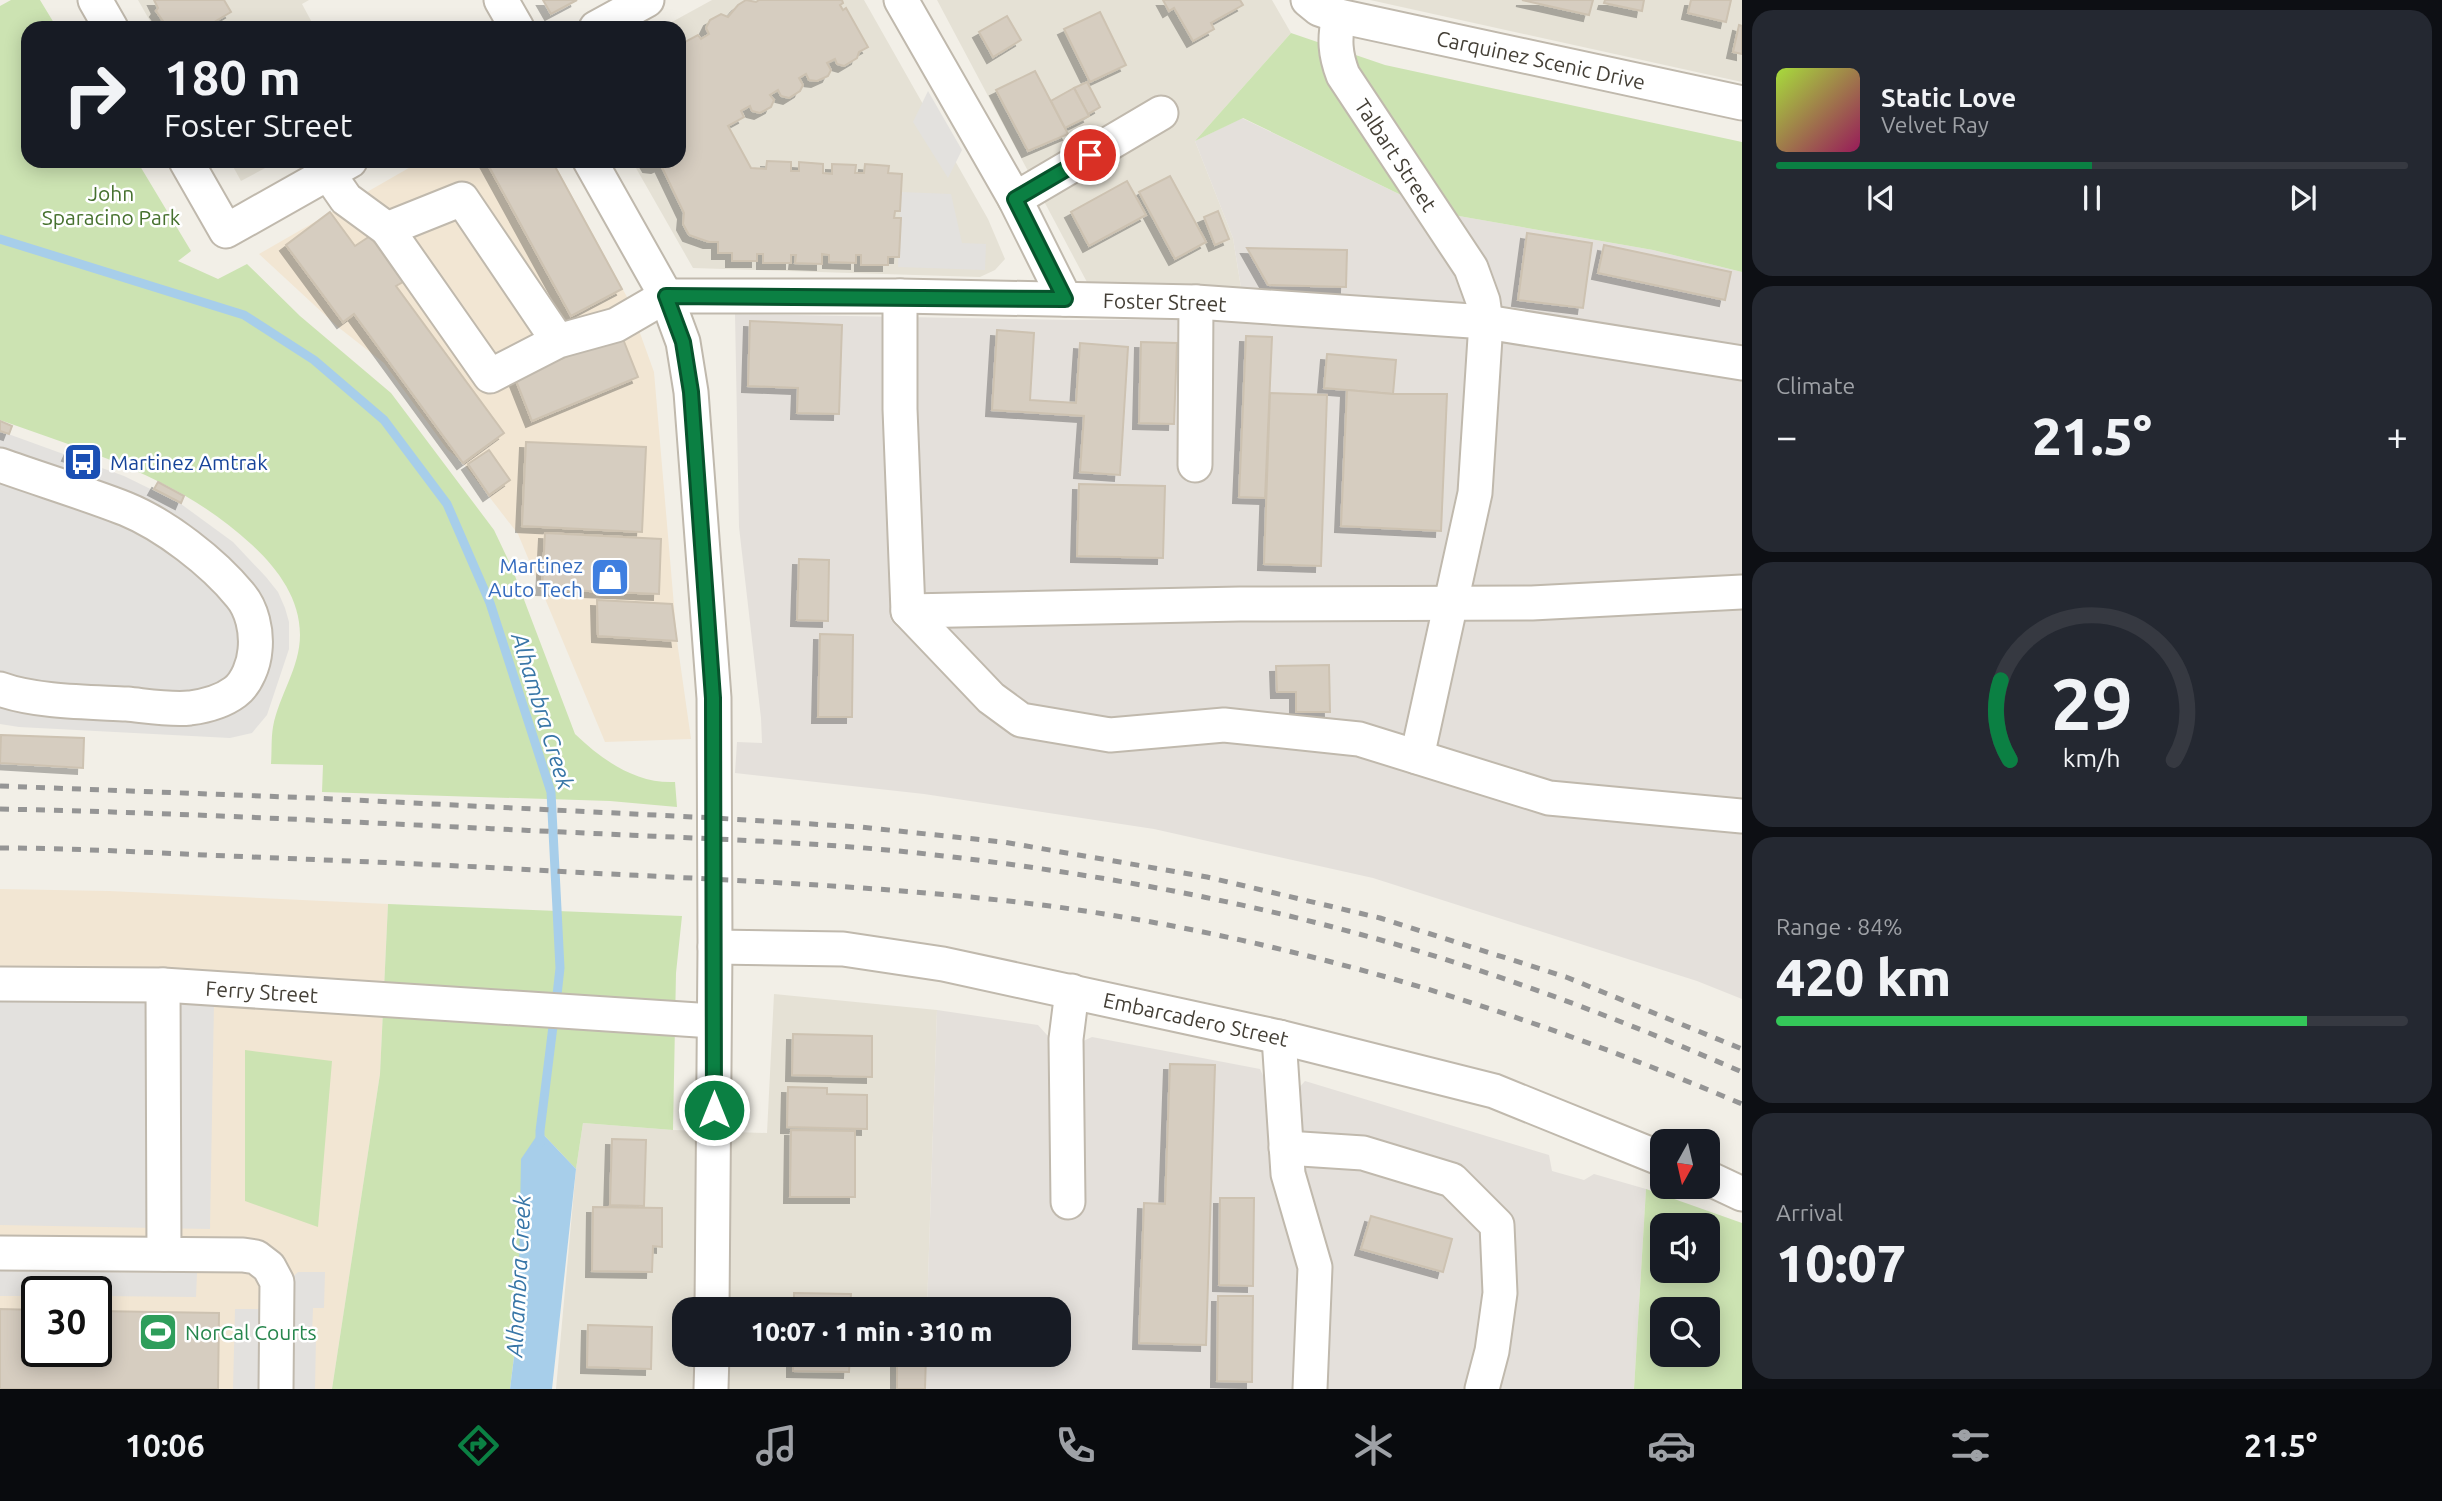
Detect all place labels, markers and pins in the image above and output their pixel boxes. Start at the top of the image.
pin [1060,125,1120,185]
bus stop icon: Martinez Amtrak [62,441,104,483]
place label: Martinez Amtrak [110,450,268,474]
place label: Martinez Auto Tech [488,553,583,601]
shop icon: Martinez Auto Tech [589,556,631,598]
sports icon: NorCal Courts [137,1311,179,1353]
place label: NorCal Courts [185,1320,317,1344]

